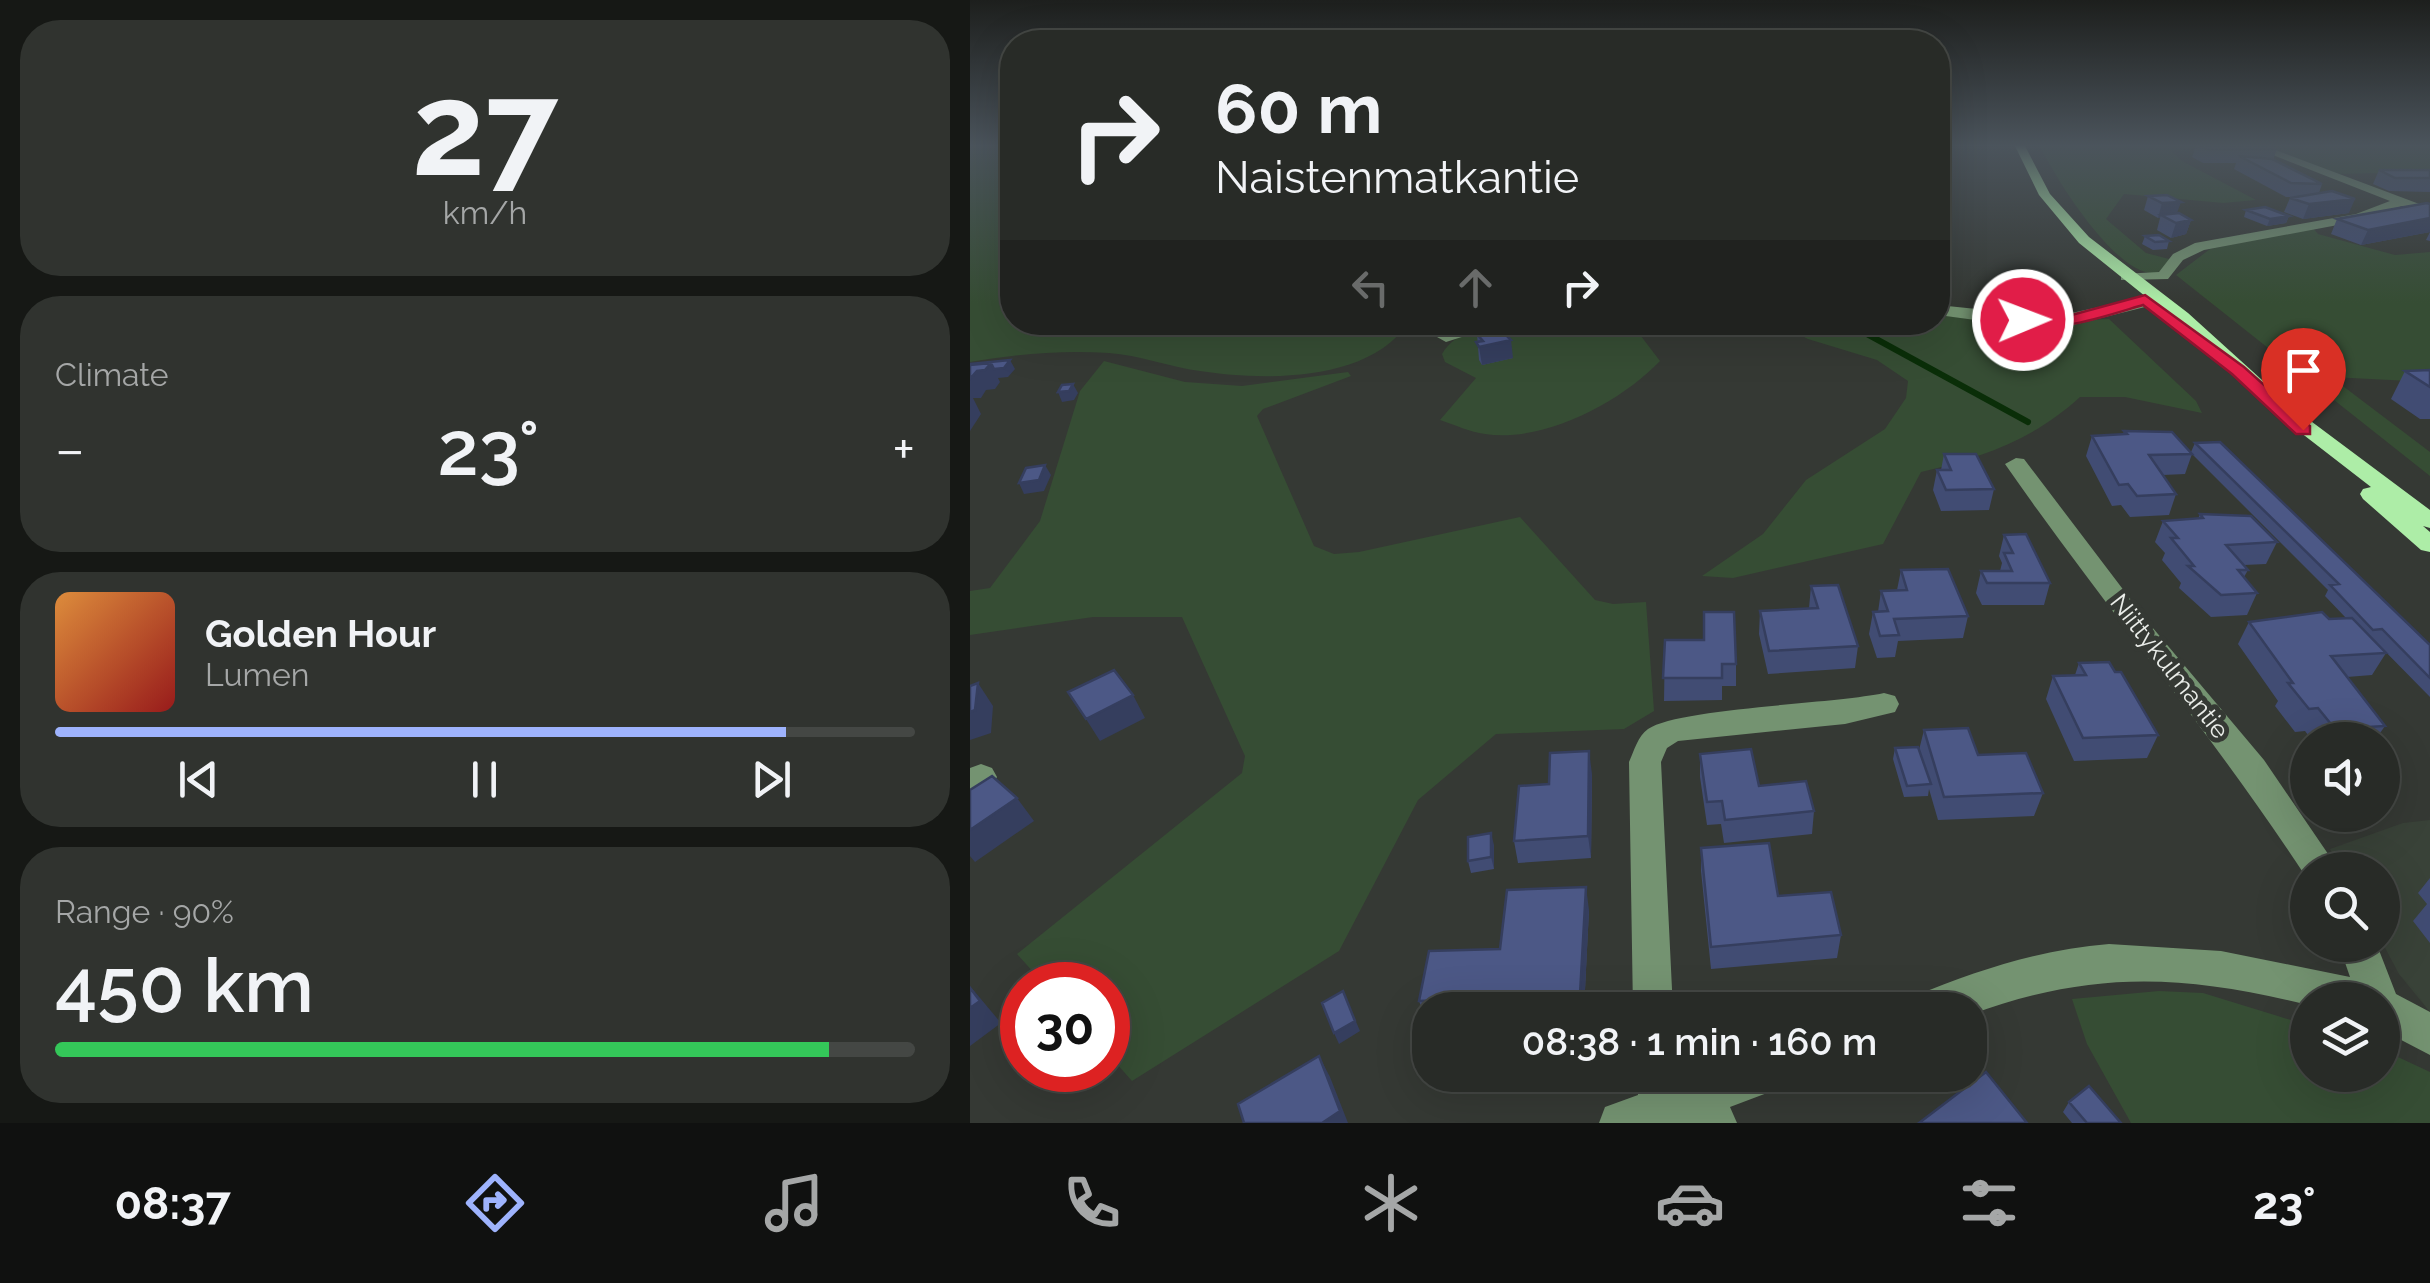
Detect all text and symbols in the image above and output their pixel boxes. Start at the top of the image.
text: 27 [412,53,558,205]
text: 60 m [1215,67,1382,149]
icon: right [1050,70,1180,200]
text: Naistenmatkantie [1215,151,1579,204]
text: km/h [443,194,527,231]
icon: left [1343,260,1398,315]
icon: ahead [1448,260,1503,315]
icon: right [1553,260,1608,315]
position arrow [1971,268,2075,372]
pin [2261,328,2346,431]
icon: arrive [2276,343,2331,398]
text: Climate [55,356,169,393]
text: 23° [438,404,539,493]
text: − [55,417,85,482]
text: + [892,417,915,482]
street label: Niittykulmantie [2104,588,2236,744]
text: Golden Hour [205,611,436,656]
text: Lumen [205,656,309,693]
map controls [2290,722,2400,1092]
button: sound [2290,722,2400,832]
icon: previous [171,752,226,807]
icon: pause [457,752,512,807]
icon: next [744,752,799,807]
button: search [2290,852,2400,962]
text: Range · 90% [55,893,234,930]
text: 450 km [55,941,314,1030]
speed limit sign: 30 [1000,962,1130,1092]
button: layers [2290,982,2400,1092]
text: 08:38 · 1 min · 160 m [1522,1019,1877,1064]
icon: directions [460,1168,530,1238]
icon: music [759,1168,829,1238]
icon: phone [1057,1168,1127,1238]
icon: climate [1356,1168,1426,1238]
icon: car [1655,1168,1725,1238]
icon: filters [1954,1168,2024,1238]
text: 08:37 [114,1177,231,1230]
text: 23° [2253,1177,2316,1230]

